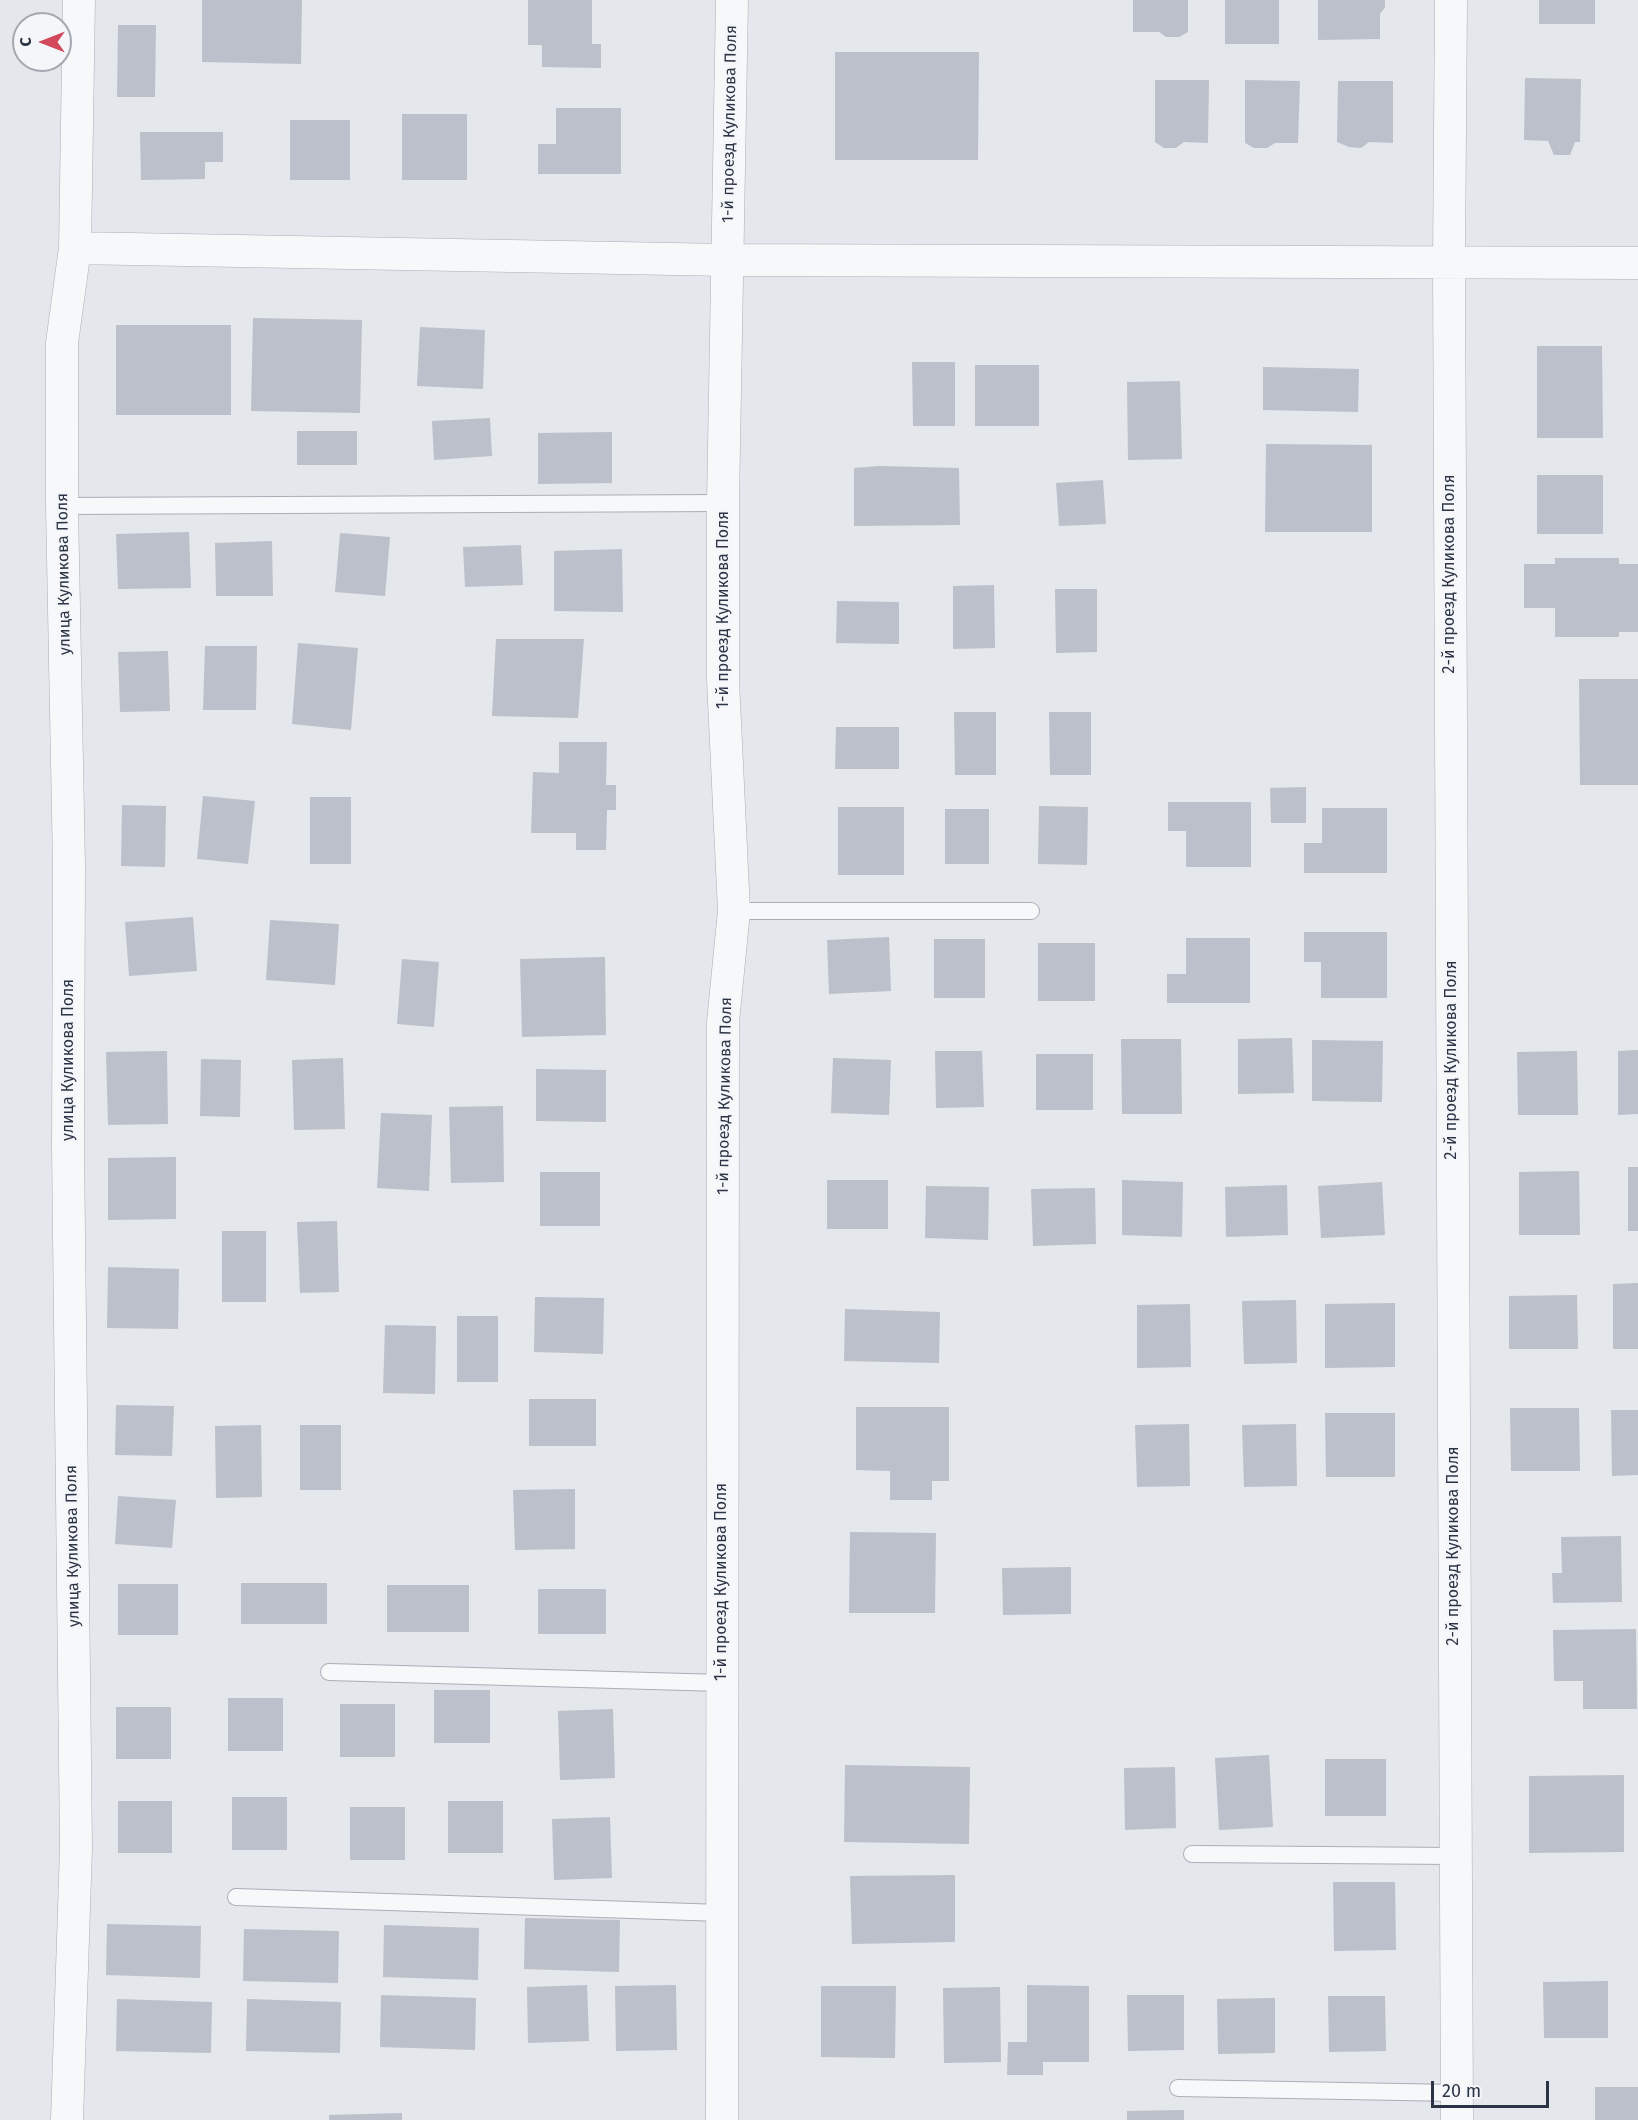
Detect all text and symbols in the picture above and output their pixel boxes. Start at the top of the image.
north arrow [12,12,72,72]
street label: 1-й проезд Куликова Поля [719,25,741,223]
text: С [16,37,35,47]
street label: 2-й проезд Куликова Поля [1440,475,1460,673]
street label: улица Куликова Поля [53,493,75,655]
street label: 1-й проезд Куликова Поля [714,511,734,709]
street label: 2-й проезд Куликова Поля [1442,961,1462,1159]
street label: улица Куликова Поля [59,979,79,1141]
street label: 1-й проезд Куликова Поля [714,997,736,1195]
street label: 2-й проезд Куликова Поля [1444,1447,1464,1645]
street label: улица Куликова Поля [62,1465,84,1627]
street label: 1-й проезд Куликова Поля [712,1483,732,1681]
scale bar [1434,2069,1552,2107]
text: 20 m [1442,2080,1481,2102]

